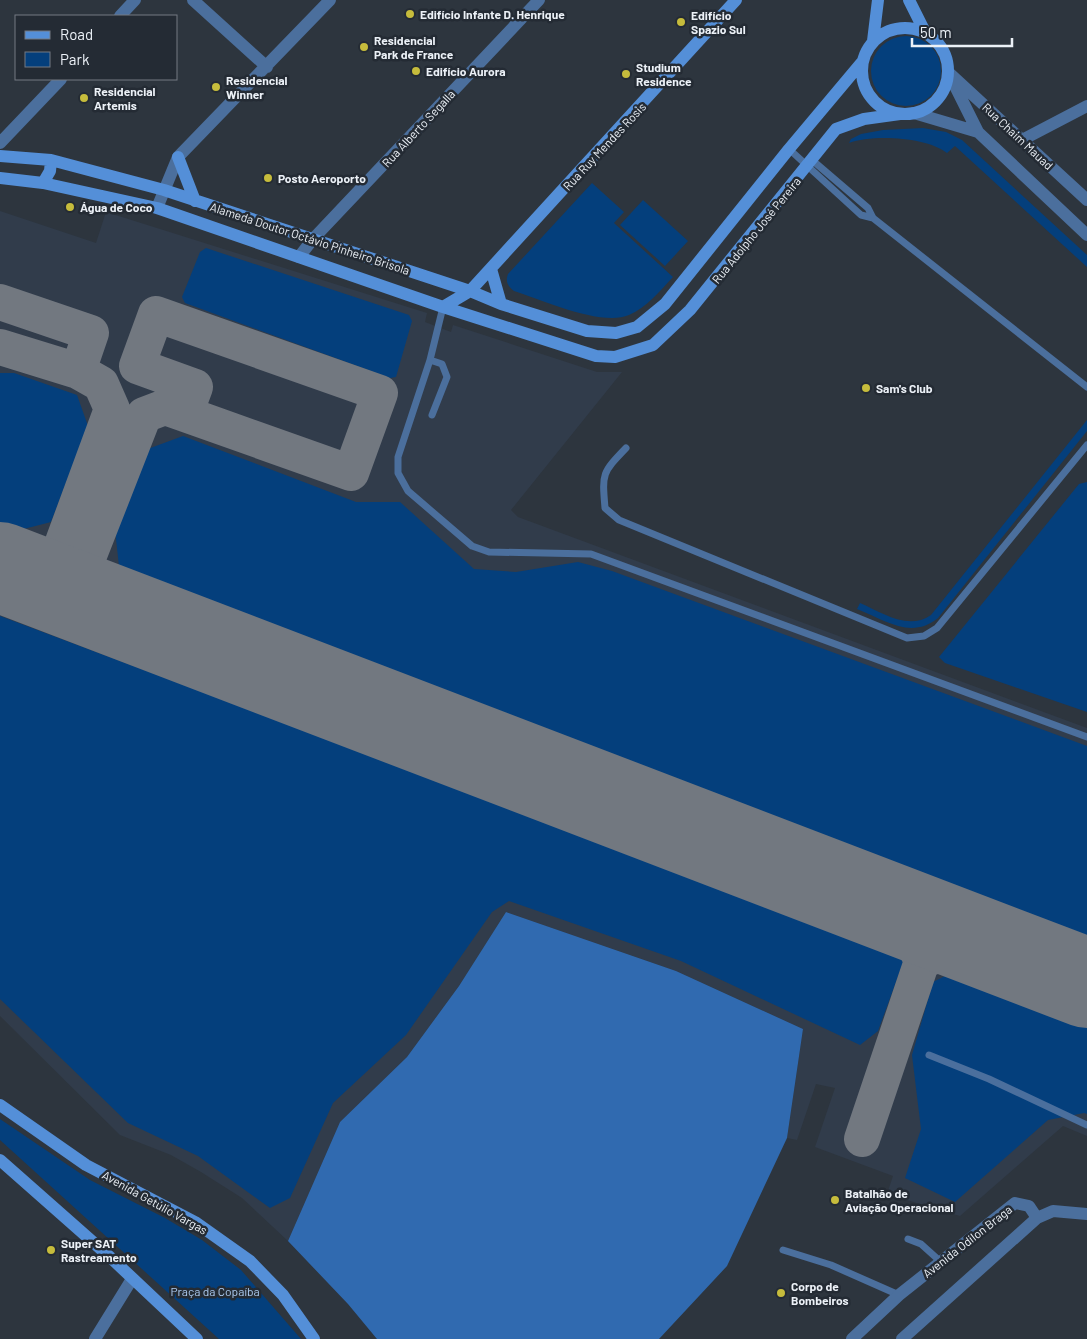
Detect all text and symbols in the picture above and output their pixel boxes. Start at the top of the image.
place label: Edifício Infante D. Henrique [420,7,565,21]
marker: Edifício Infante D. Henrique [404,8,416,20]
place label: Edifício Spazio Sul [691,8,746,36]
legend [15,15,178,80]
scale bar [912,15,1012,47]
marker: Edifício Spazio Sul [675,16,687,28]
text: 50 m [920,23,952,41]
text: Road [60,25,93,43]
place label: Residencial Park de France [374,33,454,61]
marker: Residencial Park de France [358,41,370,53]
text: Park [60,50,90,68]
place label: Studium Residence [636,60,692,88]
place label: Edifício Aurora [426,64,506,78]
marker: Edifício Aurora [410,65,422,77]
marker: Studium Residence [620,68,632,80]
place label: Residencial Winner [226,73,288,101]
marker: Residencial Winner [210,81,222,93]
place label: Residencial Artemis [94,84,156,112]
street label: Rua Alberto Segalla [379,86,457,170]
marker: Residencial Artemis [78,92,90,104]
street label: Rua Ruy Mendes Rosis [560,99,648,193]
street label: Rua Chaim Mauad [980,100,1056,172]
place label: Posto Aeroporto [278,171,366,185]
marker: Posto Aeroporto [262,172,274,184]
street label: Rua Adolpho José Pereira [709,174,803,286]
street label: Alameda Doutor Octávio Pinheiro Brisola [208,199,412,277]
place label: Água de Coco [80,200,153,214]
marker: Água de Coco [64,201,76,213]
place label: Sam's Club [876,381,933,395]
marker: Sam's Club [860,382,872,394]
street label: Avenida Getúlio Vargas [100,1167,210,1237]
place label: Batalhão de Aviação Operacional [845,1186,954,1214]
marker: Batalhão de Aviação Operacional [829,1194,841,1206]
street label: Avenida Odilon Braga [920,1202,1014,1280]
place label: Super SAT Rastreamento [61,1236,137,1264]
marker: Super SAT Rastreamento [45,1244,57,1256]
place label: Corpo de Bombeiros [791,1279,849,1307]
park label: Praça da Copaíba [170,1284,260,1298]
marker: Corpo de Bombeiros [775,1287,787,1299]

